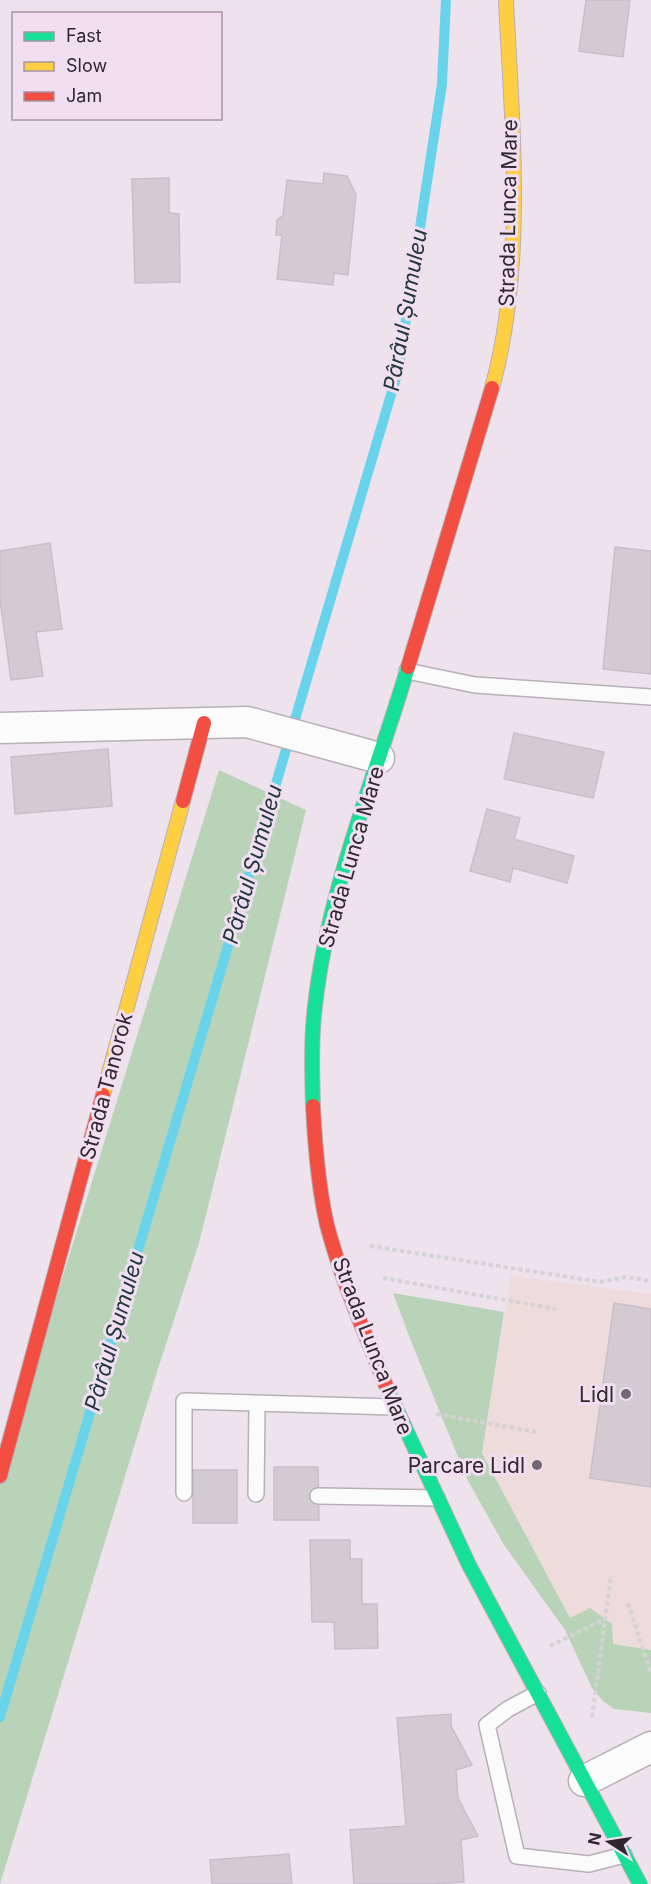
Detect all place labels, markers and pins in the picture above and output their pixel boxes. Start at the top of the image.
place label: Lidl [579,1382,614,1407]
marker: Lidl [619,1387,633,1401]
place label: Parcare Lidl [408,1453,525,1478]
marker: Parcare Lidl [530,1458,544,1472]

